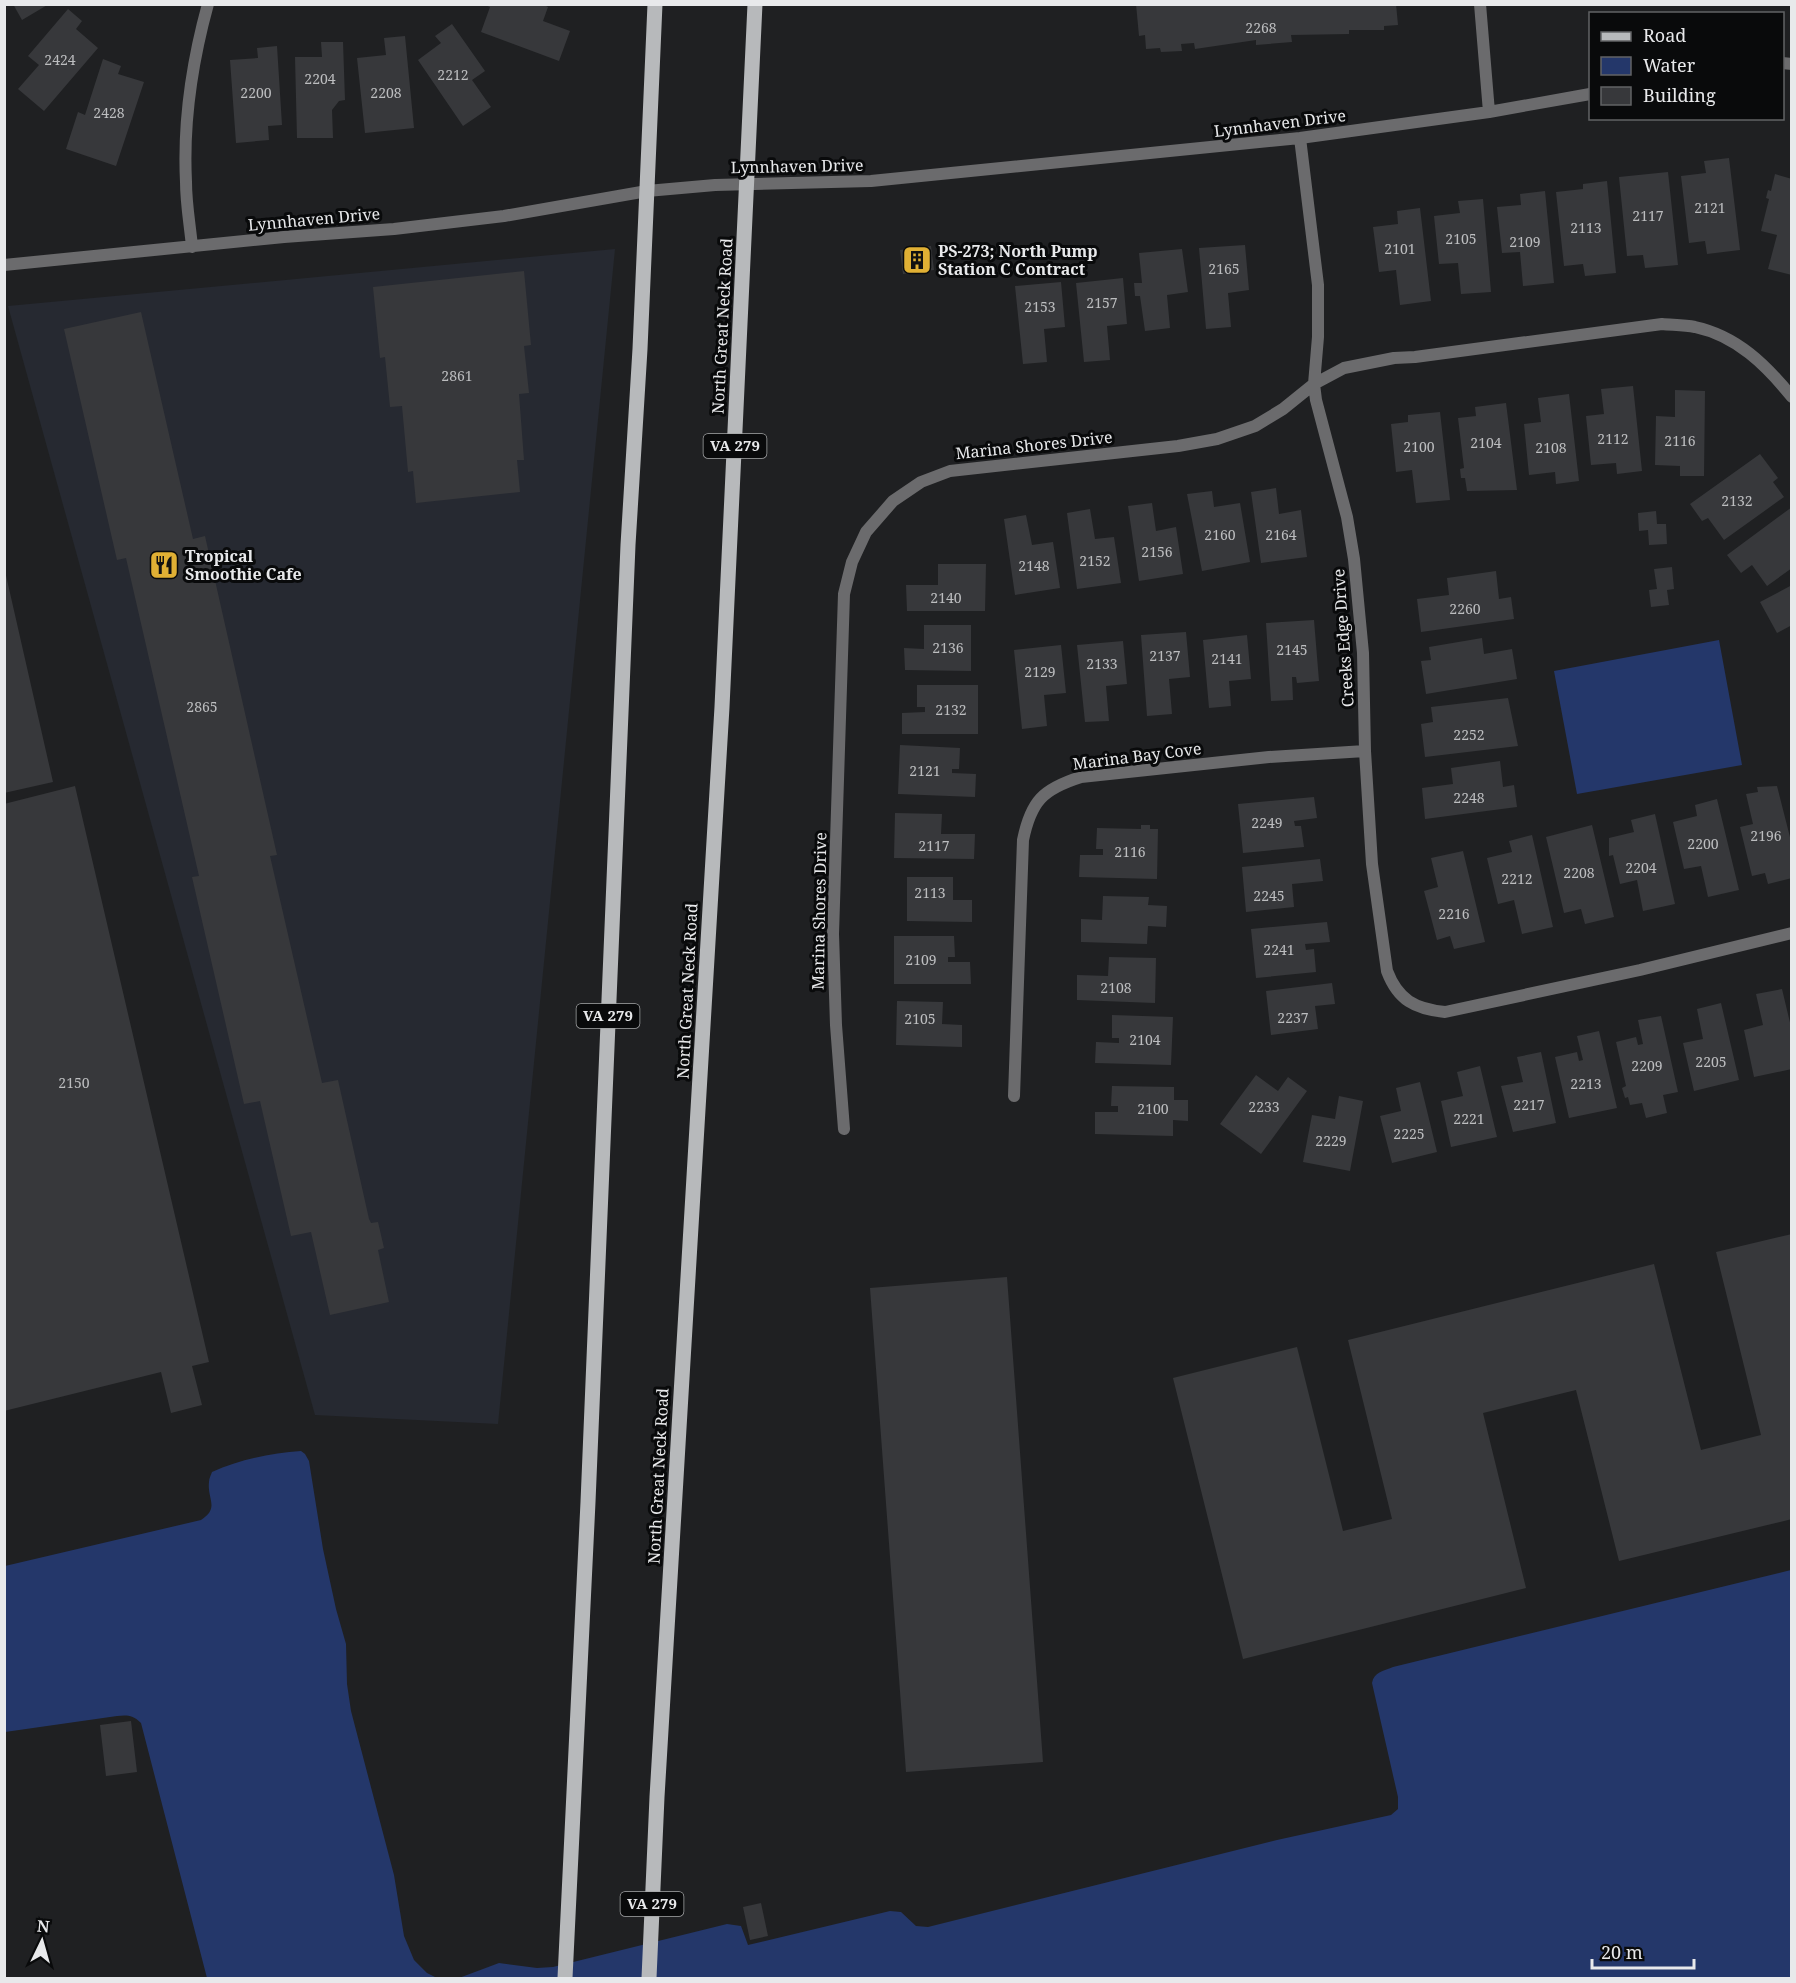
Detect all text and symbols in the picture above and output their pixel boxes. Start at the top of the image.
legend [1589,12,1784,120]
house number: 2268 [1245,18,1277,37]
text: Road [1643,23,1686,47]
house number: 2424 [44,50,76,69]
text: Water [1643,53,1696,77]
house number: 2212 [437,65,469,84]
house number: 2204 [304,69,336,88]
house number: 2200 [240,83,272,102]
house number: 2208 [370,83,402,102]
text: Building [1643,83,1716,107]
house number: 2428 [93,103,125,122]
street label: Lynnhaven Drive [1213,104,1347,142]
street label: Lynnhaven Drive [730,154,864,178]
house number: 2121 [1694,198,1726,217]
street label: Lynnhaven Drive [247,202,381,236]
house number: 2117 [1632,206,1664,225]
house number: 2113 [1570,218,1602,237]
house number: 2105 [1445,229,1477,248]
house number: 2109 [1509,232,1541,251]
street label: North Great Neck Road [706,237,738,414]
house number: 2101 [1384,239,1416,258]
place label: PS-273; North Pump Station C Contract [938,240,1098,280]
building icon: PS-273; North Pump Station C Contract [901,244,933,276]
house number: 2165 [1208,259,1240,278]
house number: 2157 [1086,293,1118,312]
house number: 2153 [1024,297,1056,316]
house number: 2861 [441,366,473,385]
street label: Marina Shores Drive [954,426,1114,464]
house number: 2112 [1597,429,1629,448]
house number: 2116 [1664,431,1696,450]
house number: 2104 [1470,433,1502,452]
road number: VA 279 [704,434,766,458]
house number: 2100 [1403,437,1435,456]
house number: 2108 [1535,438,1567,457]
house number: 2132 [1721,491,1753,510]
house number: 2160 [1204,525,1236,544]
house number: 2164 [1265,525,1297,544]
house number: 2156 [1141,542,1173,561]
place label: Tropical Smoothie Cafe [185,545,302,585]
restaurant icon: Tropical Smoothie Cafe [148,549,180,581]
house number: 2152 [1079,551,1111,570]
house number: 2148 [1018,556,1050,575]
street label: Creeks Edge Drive [1327,568,1359,708]
house number: 2140 [930,588,962,607]
house number: 2260 [1449,599,1481,618]
house number: 2136 [932,638,964,657]
house number: 2145 [1276,640,1308,659]
house number: 2137 [1149,646,1181,665]
house number: 2141 [1211,649,1243,668]
house number: 2133 [1086,654,1118,673]
house number: 2129 [1024,662,1056,681]
house number: 2865 [186,697,218,716]
house number: 2132 [935,700,967,719]
house number: 2252 [1453,725,1485,744]
street label: Marina Bay Cove [1071,737,1203,775]
house number: 2121 [909,761,941,780]
house number: 2248 [1453,788,1485,807]
house number: 2249 [1251,813,1283,832]
house number: 2196 [1750,826,1782,845]
street label: Marina Shores Drive [807,832,831,990]
house number: 2200 [1687,834,1719,853]
house number: 2117 [918,836,950,855]
house number: 2116 [1114,842,1146,861]
house number: 2204 [1625,858,1657,877]
house number: 2208 [1563,863,1595,882]
house number: 2212 [1501,869,1533,888]
house number: 2113 [914,883,946,902]
house number: 2245 [1253,886,1285,905]
street label: North Great Neck Road [671,902,703,1079]
house number: 2216 [1438,904,1470,923]
house number: 2241 [1263,940,1295,959]
house number: 2109 [905,950,937,969]
house number: 2108 [1100,978,1132,997]
road number: VA 279 [576,1004,640,1028]
house number: 2237 [1277,1008,1309,1027]
house number: 2105 [904,1009,936,1028]
house number: 2104 [1129,1030,1161,1049]
house number: 2205 [1695,1052,1727,1071]
house number: 2209 [1631,1056,1663,1075]
house number: 2150 [58,1073,90,1092]
house number: 2213 [1570,1074,1602,1093]
house number: 2217 [1513,1095,1545,1114]
house number: 2233 [1248,1097,1280,1116]
house number: 2100 [1137,1099,1169,1118]
house number: 2221 [1453,1109,1485,1128]
house number: 2225 [1393,1124,1425,1143]
house number: 2229 [1315,1131,1347,1150]
street label: North Great Neck Road [642,1387,674,1564]
road number: VA 279 [620,1892,684,1916]
north arrow [12,1911,72,1971]
text: N [36,1915,51,1938]
scale bar [1592,1932,1694,1970]
text: 20 m [1601,1940,1643,1964]

